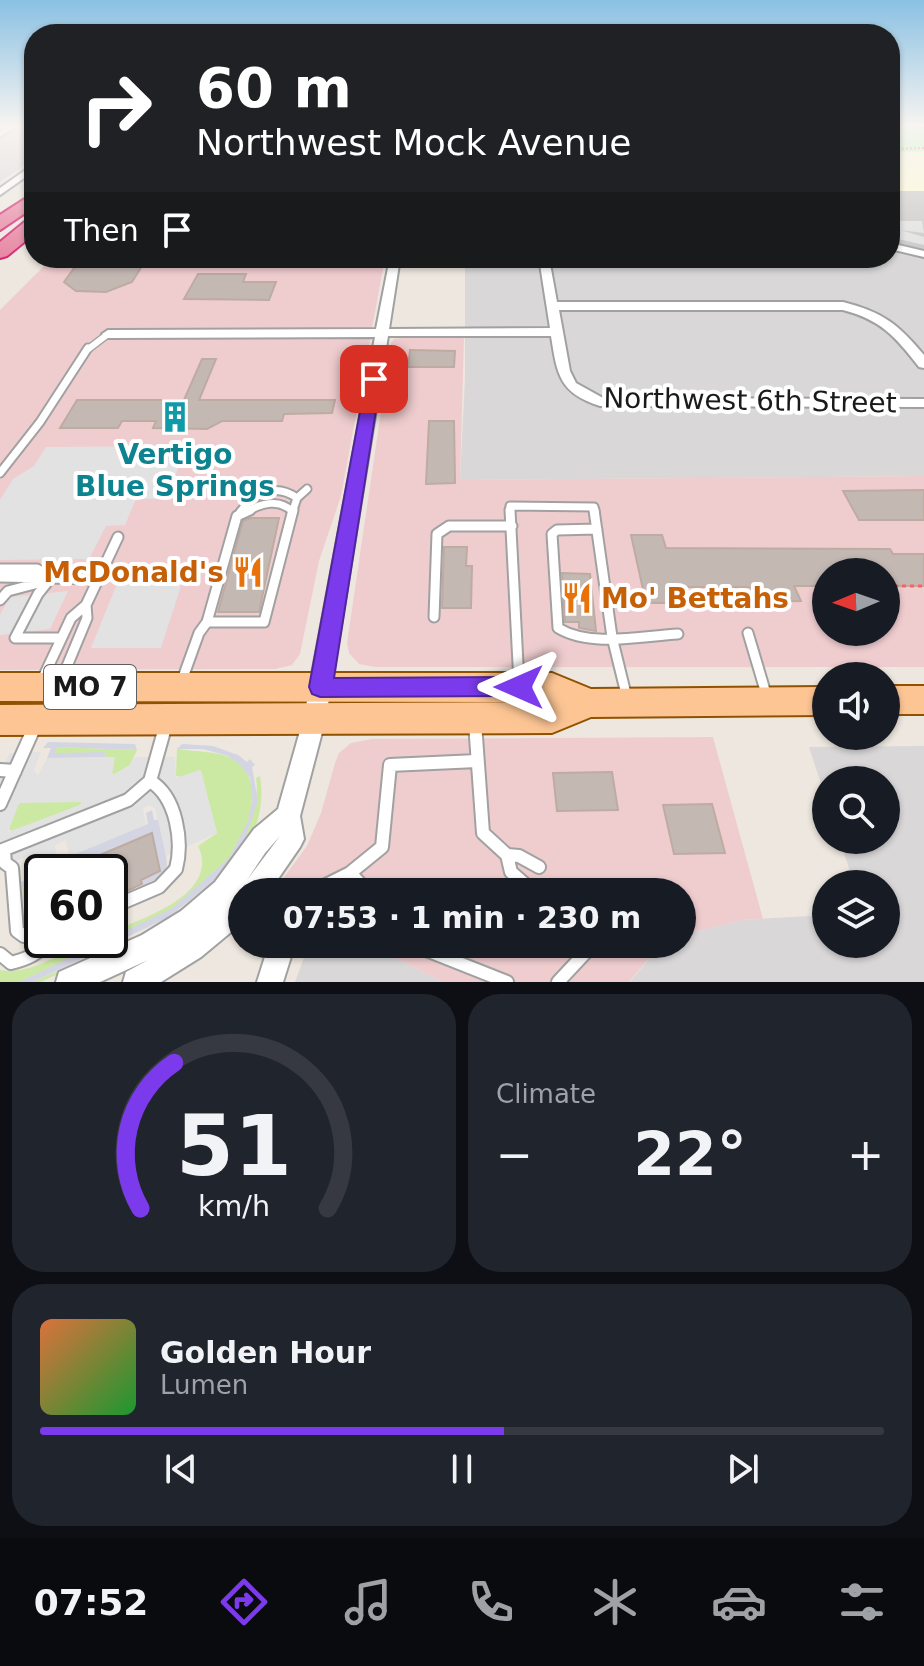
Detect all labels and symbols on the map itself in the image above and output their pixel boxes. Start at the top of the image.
pin [340,345,408,413]
street label: Northwest 6th Street [603,381,897,420]
building icon: Vertigo Blue Springs [158,400,192,434]
place label: Vertigo Blue Springs [75,438,275,503]
restaurant icon: McDonald's [231,555,265,589]
place label: McDonald's [43,556,224,589]
north arrow [812,558,900,646]
restaurant icon: Mo' Bettahs [560,581,594,615]
place label: Mo' Bettahs [601,582,789,615]
position arrow [477,645,561,729]
road number: MO 7 [44,665,136,709]
speed limit sign: 60 [24,854,128,958]

